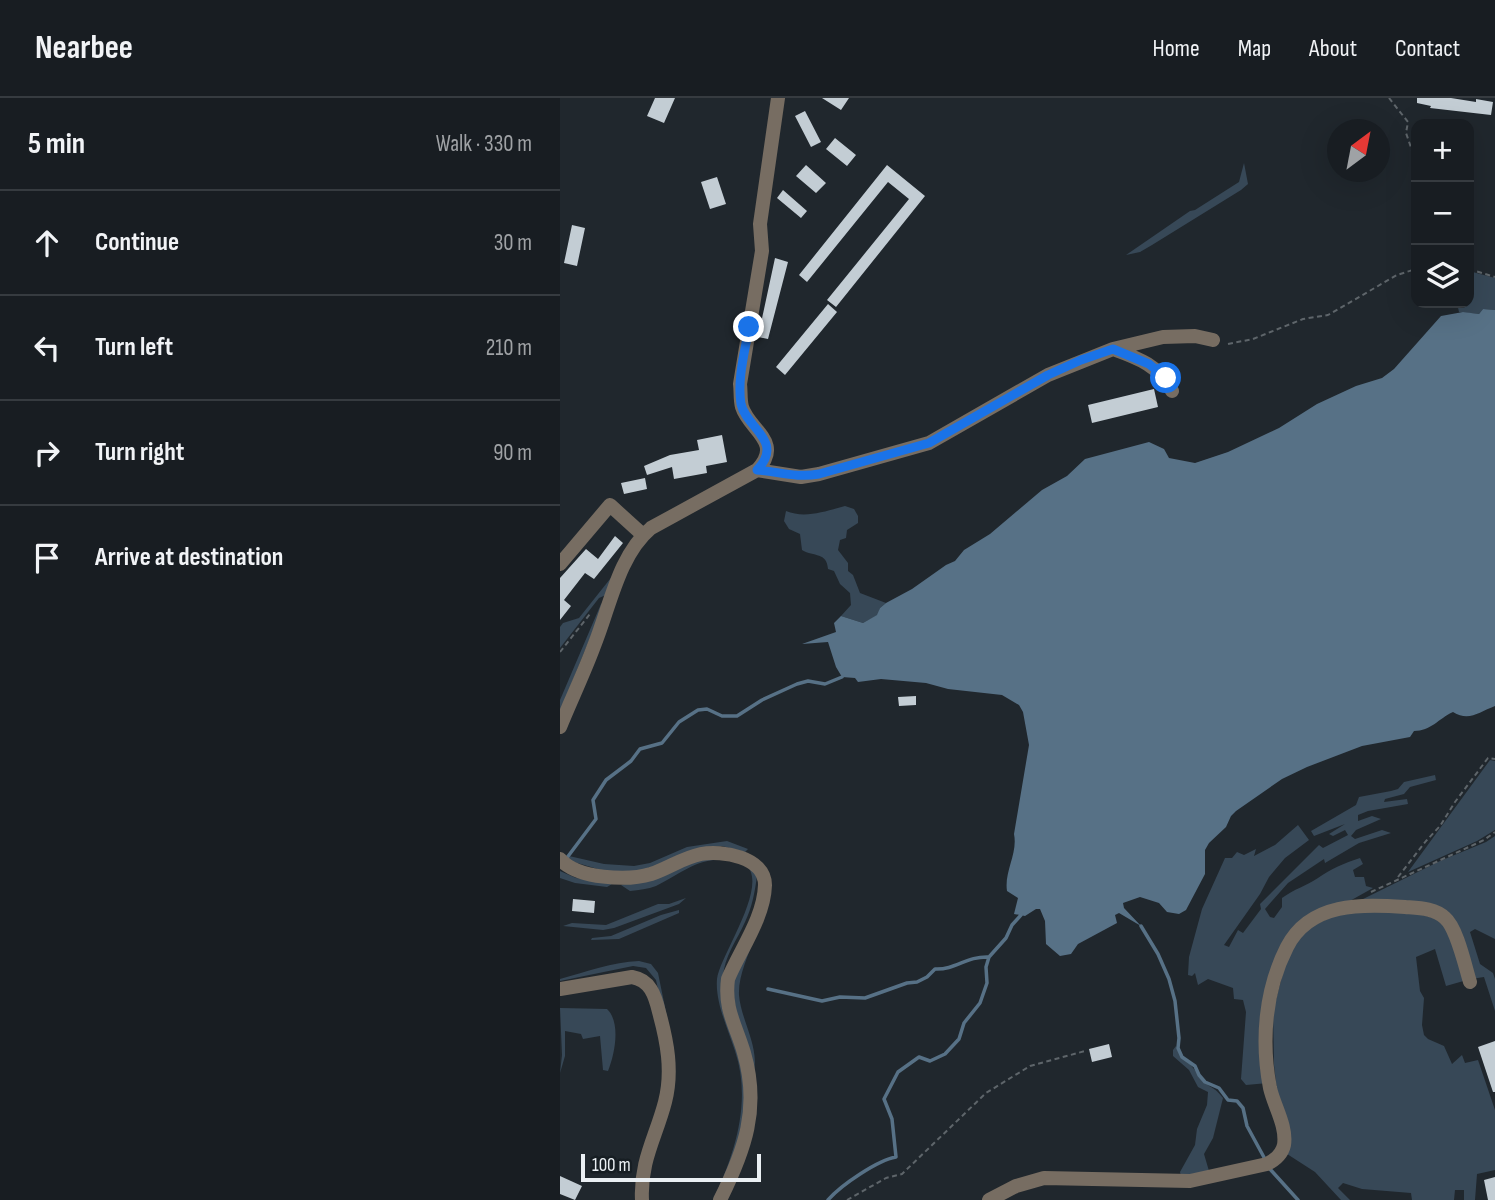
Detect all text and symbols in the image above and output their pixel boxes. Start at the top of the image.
text: Nearbee [35,28,133,68]
text: Home [1152,34,1200,63]
text: Map [1238,34,1271,63]
text: About [1309,34,1357,63]
text: Contact [1395,34,1460,63]
north arrow [1327,119,1390,182]
map controls [1411,119,1474,308]
button: + [1411,119,1474,182]
text: 5 min [28,126,85,162]
text: Walk · 330 m [436,130,532,158]
button: − [1411,182,1474,245]
icon: ahead [28,224,66,262]
text: Continue [95,227,179,258]
text: 30 m [494,229,532,257]
button: layers [1411,245,1474,308]
route end [733,311,764,342]
icon: left [28,329,66,367]
text: Turn left [95,332,173,363]
text: 210 m [486,334,532,362]
route start [1150,362,1181,393]
icon: right [28,434,66,472]
text: Turn right [95,437,184,468]
text: 90 m [493,439,532,467]
icon: arrive [28,539,66,577]
text: Arrive at destination [95,542,283,573]
scale bar [581,1151,761,1183]
text: 100 m [592,1154,631,1177]

